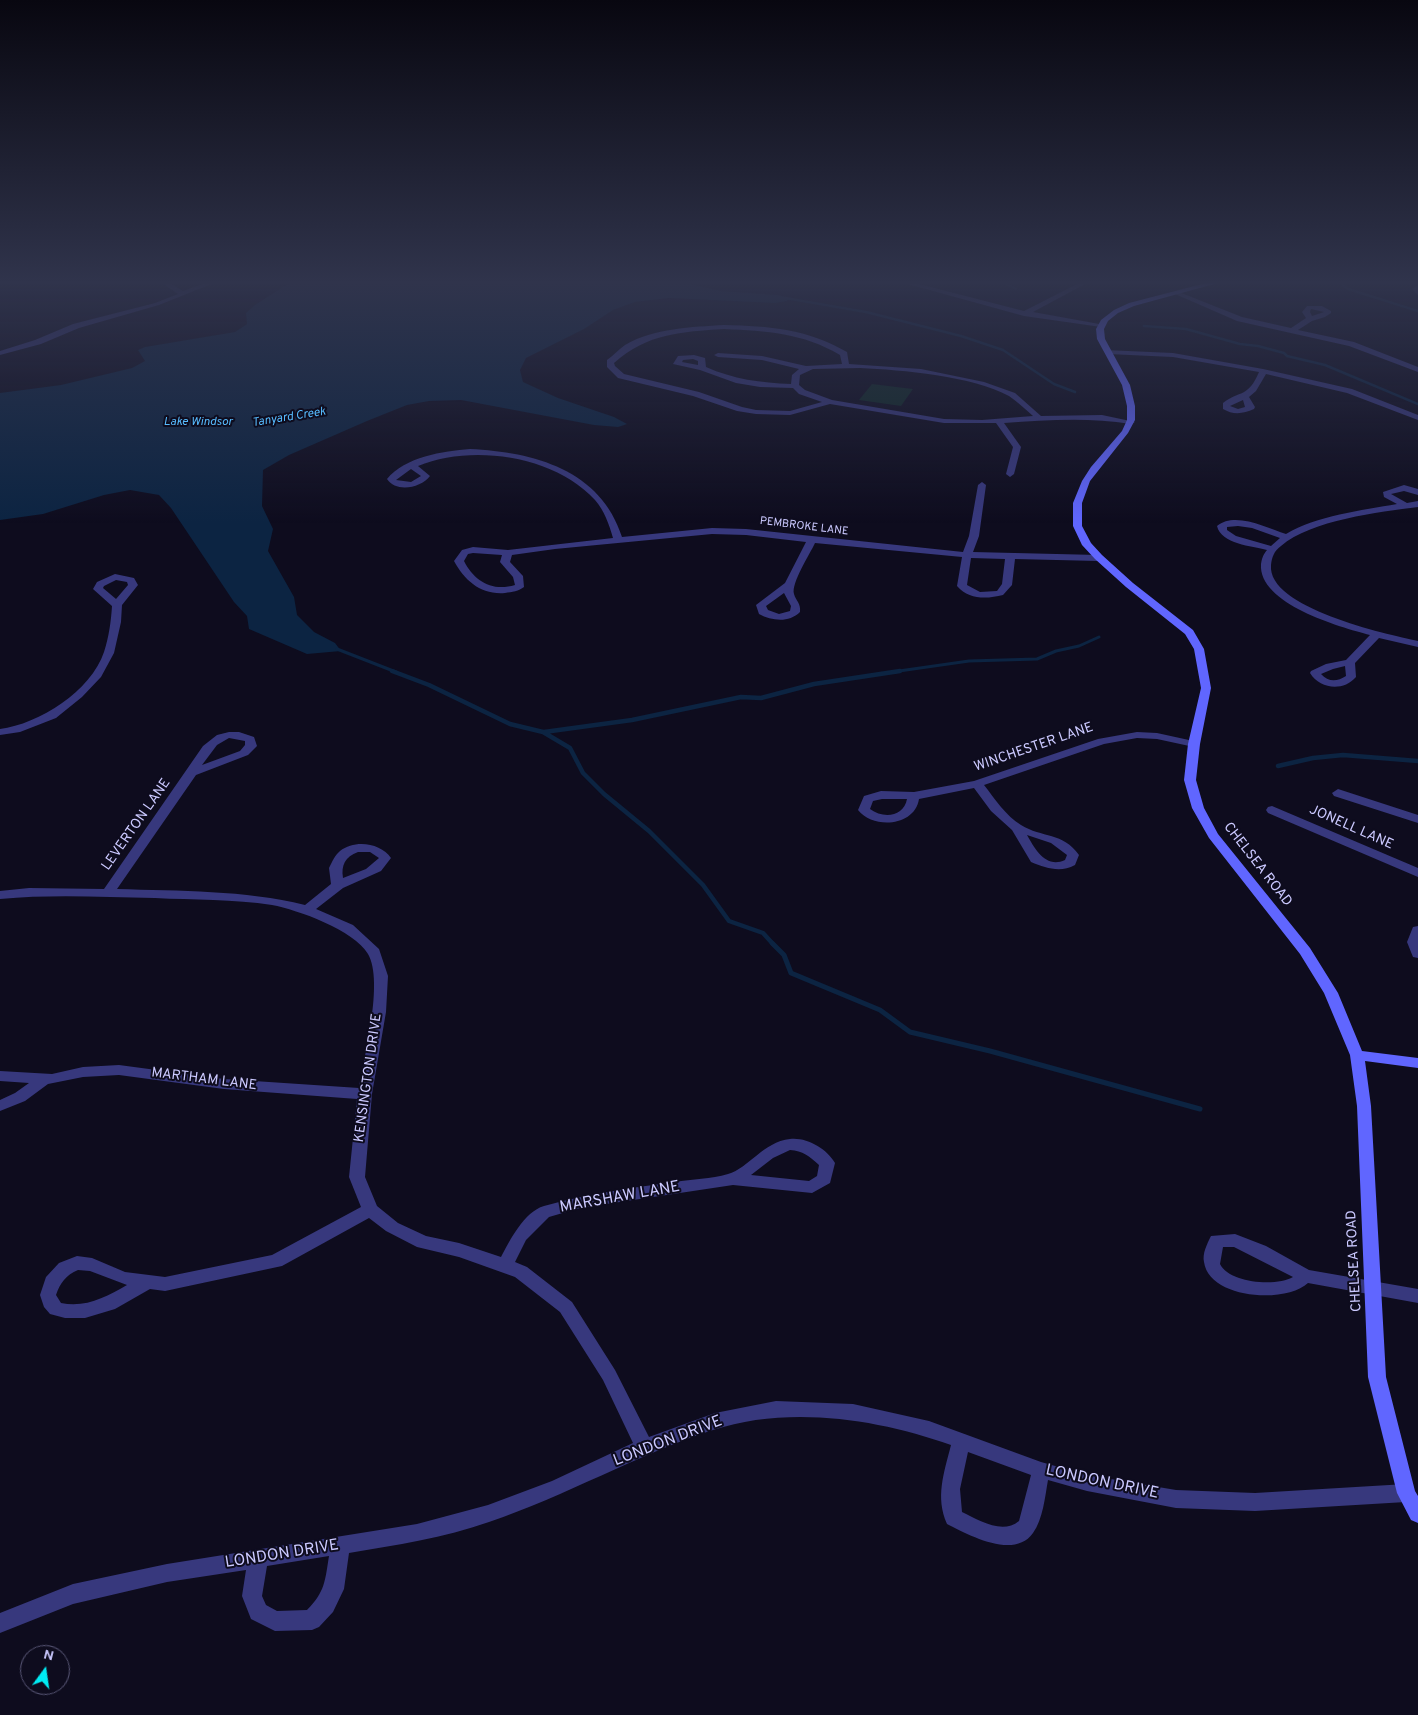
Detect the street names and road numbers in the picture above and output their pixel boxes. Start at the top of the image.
street label: PEMBROKE LANE [759,515,849,539]
street label: WINCHESTER LANE [972,720,1096,776]
street label: LEVERTON LANE [99,776,175,874]
street label: JONELL LANE [1306,802,1396,854]
street label: CHELSEA ROAD [1219,820,1295,910]
street label: KENSINGTON DRIVE [352,1013,386,1143]
street label: MARTHAM LANE [150,1065,258,1095]
street label: MARSHAW LANE [558,1178,682,1218]
street label: CHELSEA ROAD [1344,1210,1366,1312]
street label: LONDON DRIVE [611,1412,725,1472]
street label: LONDON DRIVE [1044,1462,1160,1504]
street label: LONDON DRIVE [224,1537,340,1573]

